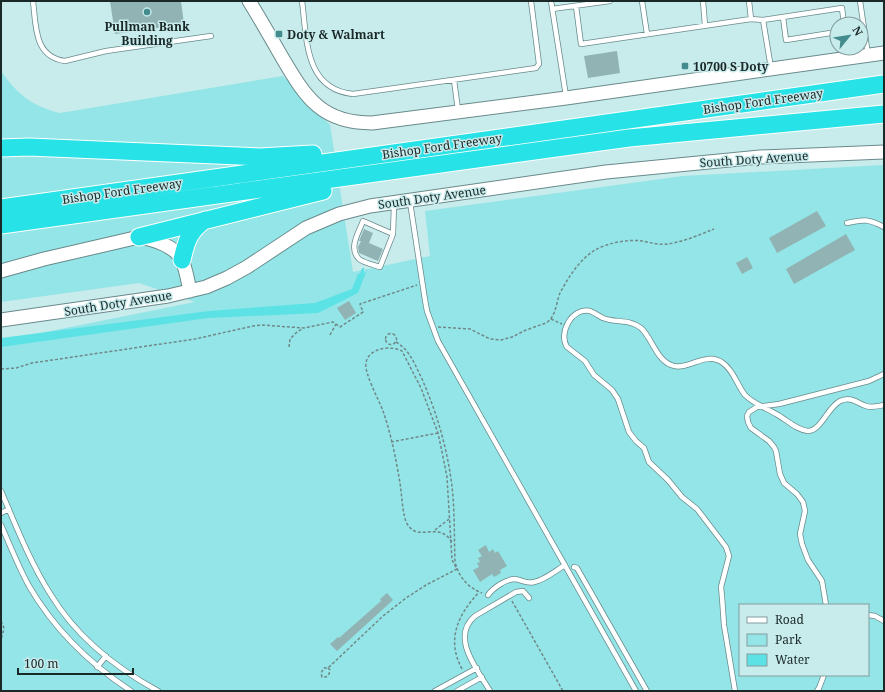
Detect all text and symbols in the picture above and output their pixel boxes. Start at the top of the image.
marker: Pullman Bank Building [142,7,152,17]
north arrow [829,16,869,56]
place label: Pullman Bank Building [104,18,190,49]
text: N [849,23,867,39]
place label: Doty & Walmart [287,26,385,43]
marker: Doty & Walmart [274,29,284,39]
place label: 10700 S Doty [693,58,769,75]
marker: 10700 S Doty [680,61,690,71]
street label: Bishop Ford Freeway [702,84,824,118]
street label: Bishop Ford Freeway [381,129,503,163]
street label: South Doty Avenue [699,147,809,171]
street label: Bishop Ford Freeway [61,174,183,208]
street label: South Doty Avenue [377,181,487,213]
street label: South Doty Avenue [63,286,173,320]
legend [739,604,869,676]
text: Road [775,611,805,628]
text: Park [775,631,803,648]
scale bar [18,650,133,676]
text: Water [775,651,810,668]
text: 100 m [24,655,59,672]

